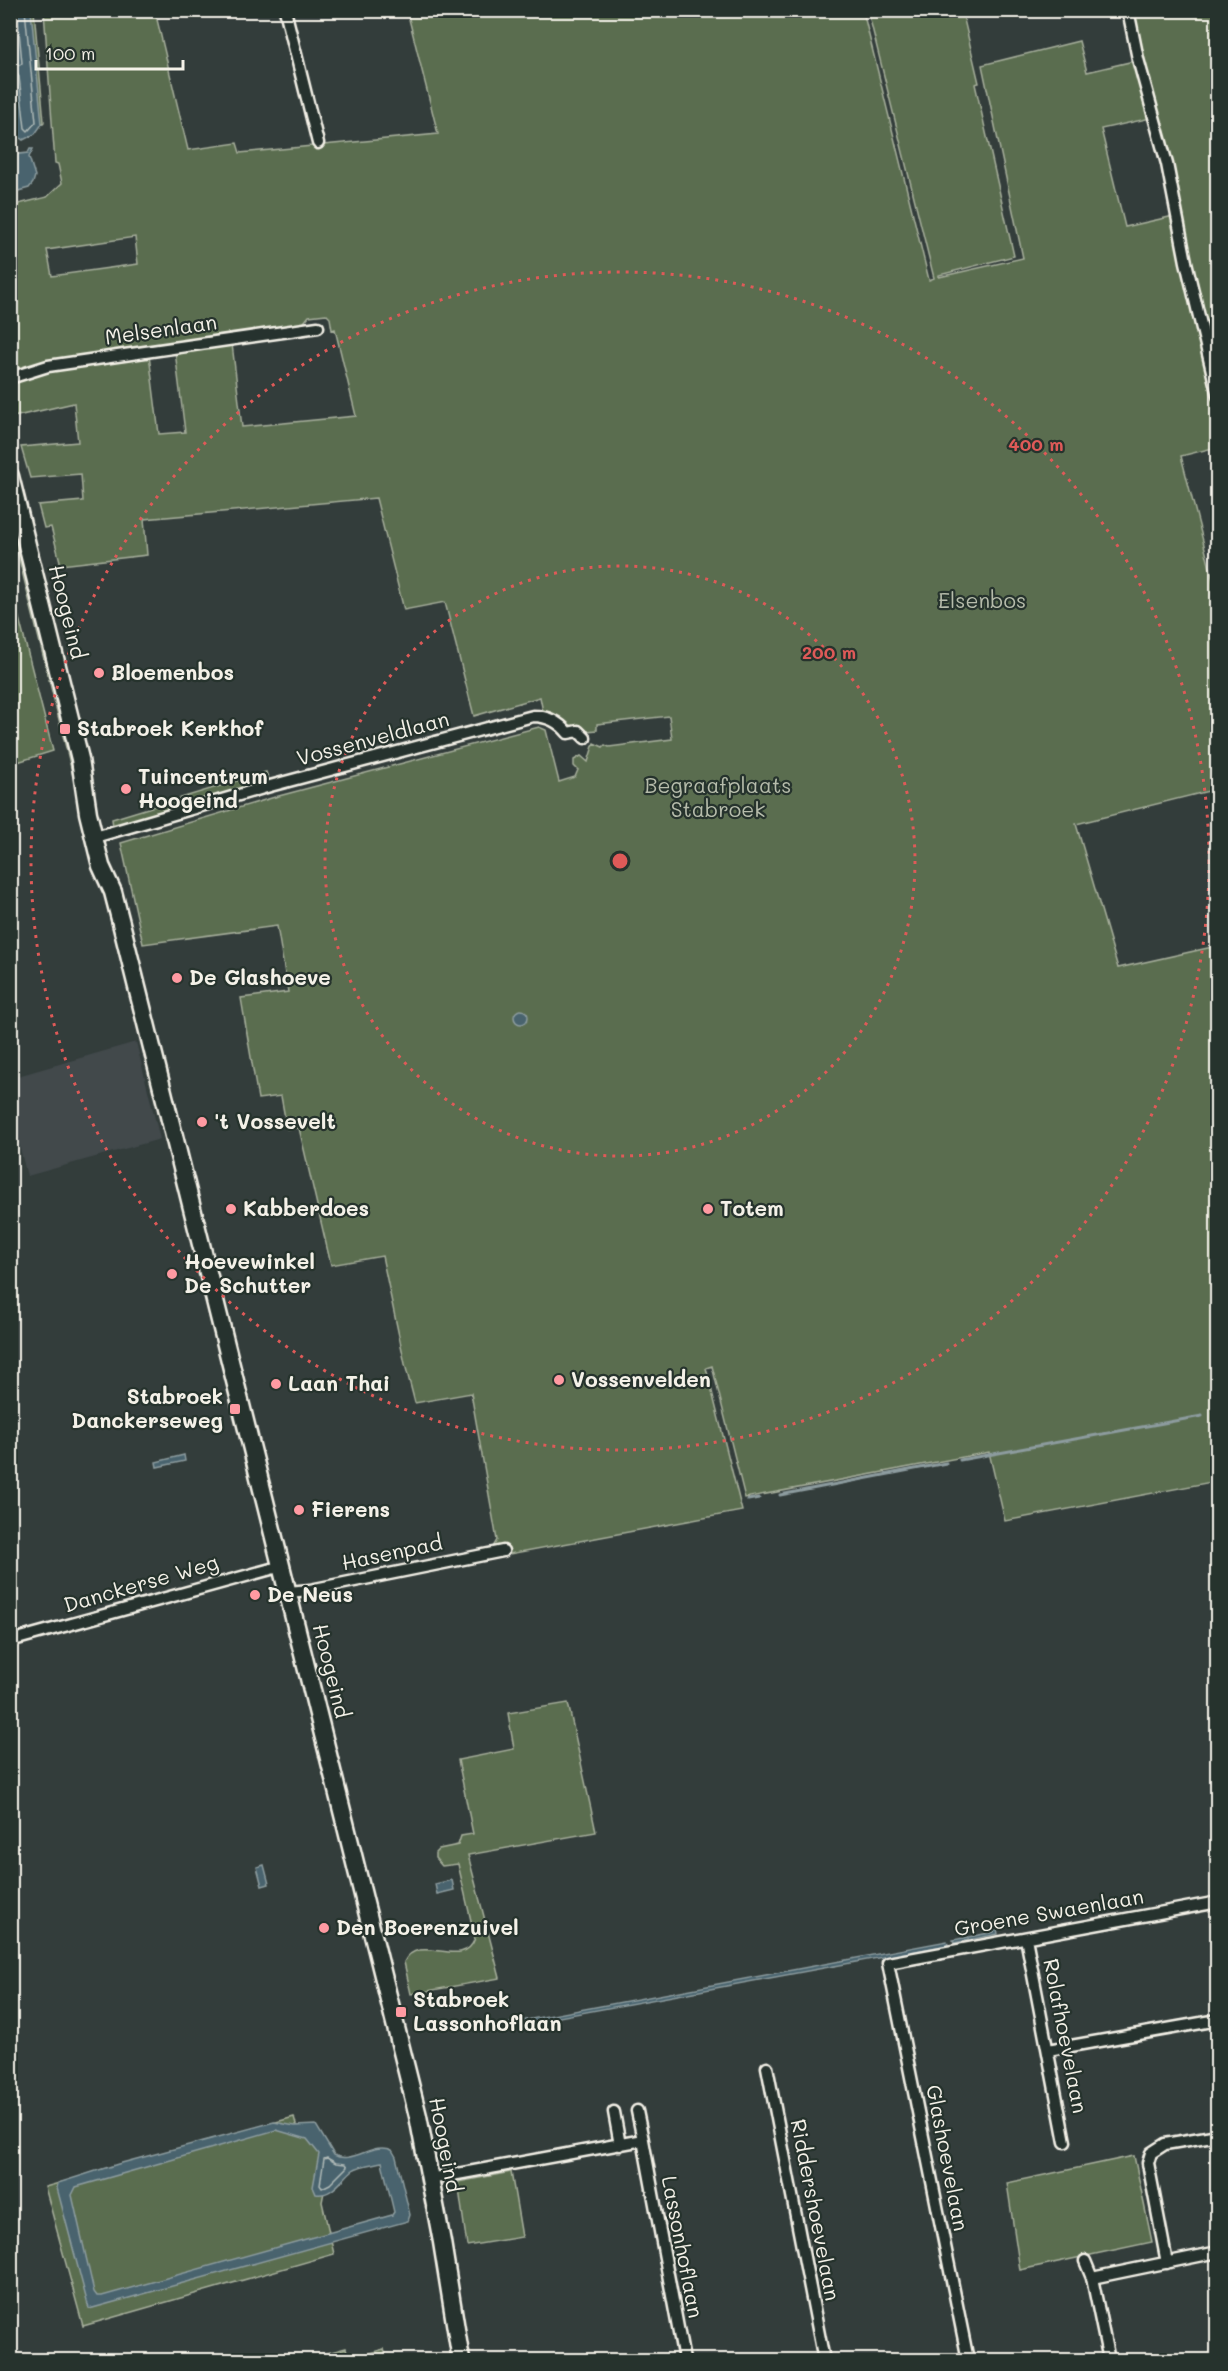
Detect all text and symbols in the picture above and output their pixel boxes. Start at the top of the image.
scale bar [36,33,183,71]
text: 100 m [45,41,95,65]
street label: Melsenlaan [103,307,219,350]
text: 400 m [1008,432,1064,456]
street label: Hoogeind [44,562,93,662]
park label: Elsenbos [938,586,1026,613]
text: 200 m [802,640,856,664]
place label: Bloemenbos [111,658,234,685]
marker: Bloemenbos [92,666,106,680]
street label: Vossenveldlaan [293,704,452,771]
place label: Stabroek Kerkhof [77,714,264,741]
marker: Stabroek Kerkhof [58,722,72,736]
place label: Tuincentrum Hoogeind [138,762,268,813]
park label: Begraafplaats Stabroek [645,771,791,822]
marker: Tuincentrum Hoogeind [119,782,133,796]
centre of rings [610,851,630,871]
place label: De Glashoeve [189,963,331,990]
marker: De Glashoeve [170,971,184,985]
place label: 't Vossevelt [214,1107,336,1134]
marker: 't Vossevelt [195,1115,209,1129]
place label: Kabberdoes [243,1194,369,1221]
place label: Totem [720,1194,784,1221]
marker: Kabberdoes [224,1202,238,1216]
marker: Totem [701,1202,715,1216]
place label: Hoevewinkel De Schutter [184,1247,315,1298]
marker: Hoevewinkel De Schutter [165,1267,179,1281]
place label: Vossenvelden [571,1365,711,1392]
place label: Laan Thai [288,1369,390,1396]
marker: Vossenvelden [552,1373,566,1387]
marker: Laan Thai [269,1377,283,1391]
place label: Stabroek Danckerseweg [71,1382,223,1433]
marker: Stabroek Danckerseweg [228,1402,242,1416]
place label: Fierens [311,1495,390,1522]
marker: Fierens [292,1503,306,1517]
street label: Hasenpad [339,1528,445,1575]
street label: Danckerse Weg [60,1548,221,1618]
place label: De Neus [267,1580,353,1607]
marker: De Neus [248,1588,262,1602]
street label: Hoogeind [308,1621,357,1721]
street label: Groene Swaenlaan [952,1882,1146,1941]
place label: Den Boerenzuivel [336,1913,519,1940]
marker: Den Boerenzuivel [317,1921,331,1935]
street label: Rolafhoevelaan [1038,1956,1095,2115]
place label: Stabroek Lassonhoflaan [413,1985,562,2036]
marker: Stabroek Lassonhoflaan [394,2005,408,2019]
street label: Glashoevelaan [921,2082,976,2233]
street label: Hoogeind [424,2095,469,2195]
street label: Riddershoevelaan [786,2116,847,2303]
street label: Lassonhoflaan [656,2173,710,2320]

